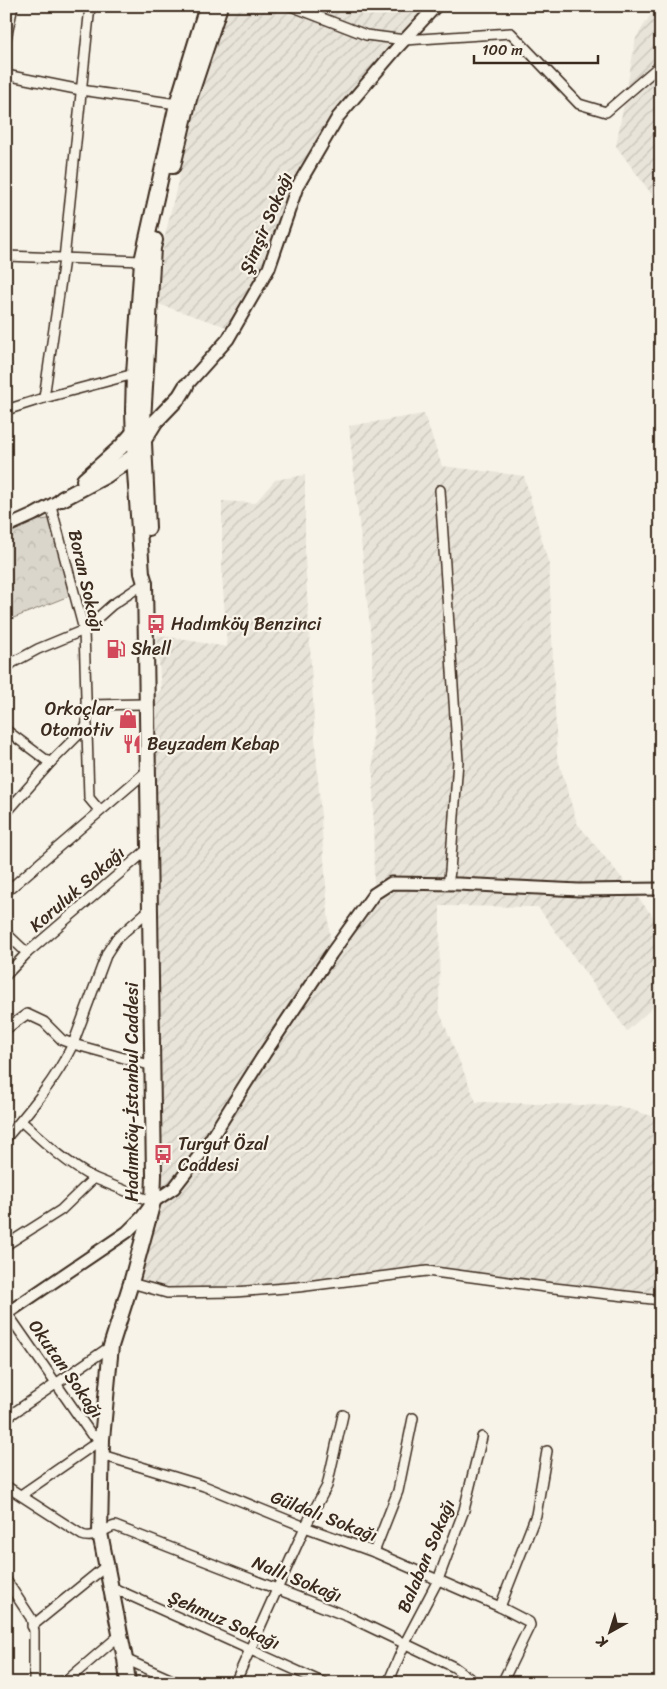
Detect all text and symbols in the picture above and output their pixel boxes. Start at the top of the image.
scale bar [474,32,598,64]
text: 100 m [482,37,523,63]
street label: Şimşir Sokağı [230,167,302,279]
street label: Boran Sokağı [59,527,113,635]
place label: Hadımköy Benzinci [171,608,322,640]
bus stop icon: Hadımköy Benzinci [145,613,167,635]
place label: Shell [131,633,172,665]
fuel station icon: Shell [105,638,127,660]
place label: Orkoçlar Otomotiv [41,693,115,746]
shop icon: Orkoçlar Otomotiv [117,708,139,730]
place label: Beyzadem Kebap [147,728,280,760]
restaurant icon: Beyzadem Kebap [121,733,143,755]
street label: Koruluk Sokağı [22,838,133,940]
street label: Hadımköy-İstanbul Caddesi [116,981,148,1202]
place label: Turgut Özal Caddesi [178,1128,269,1181]
bus stop icon: Turgut Özal Caddesi [152,1143,174,1165]
street label: Okutan Sokağı [20,1313,112,1425]
street label: Güldalı Sokağı [266,1481,382,1551]
street label: Balaban Sokağı [388,1494,464,1618]
street label: Nallı Sokağı [247,1546,347,1612]
street label: Şehmuz Sokağı [163,1581,285,1659]
north arrow [584,1606,634,1656]
text: K [590,1628,614,1655]

